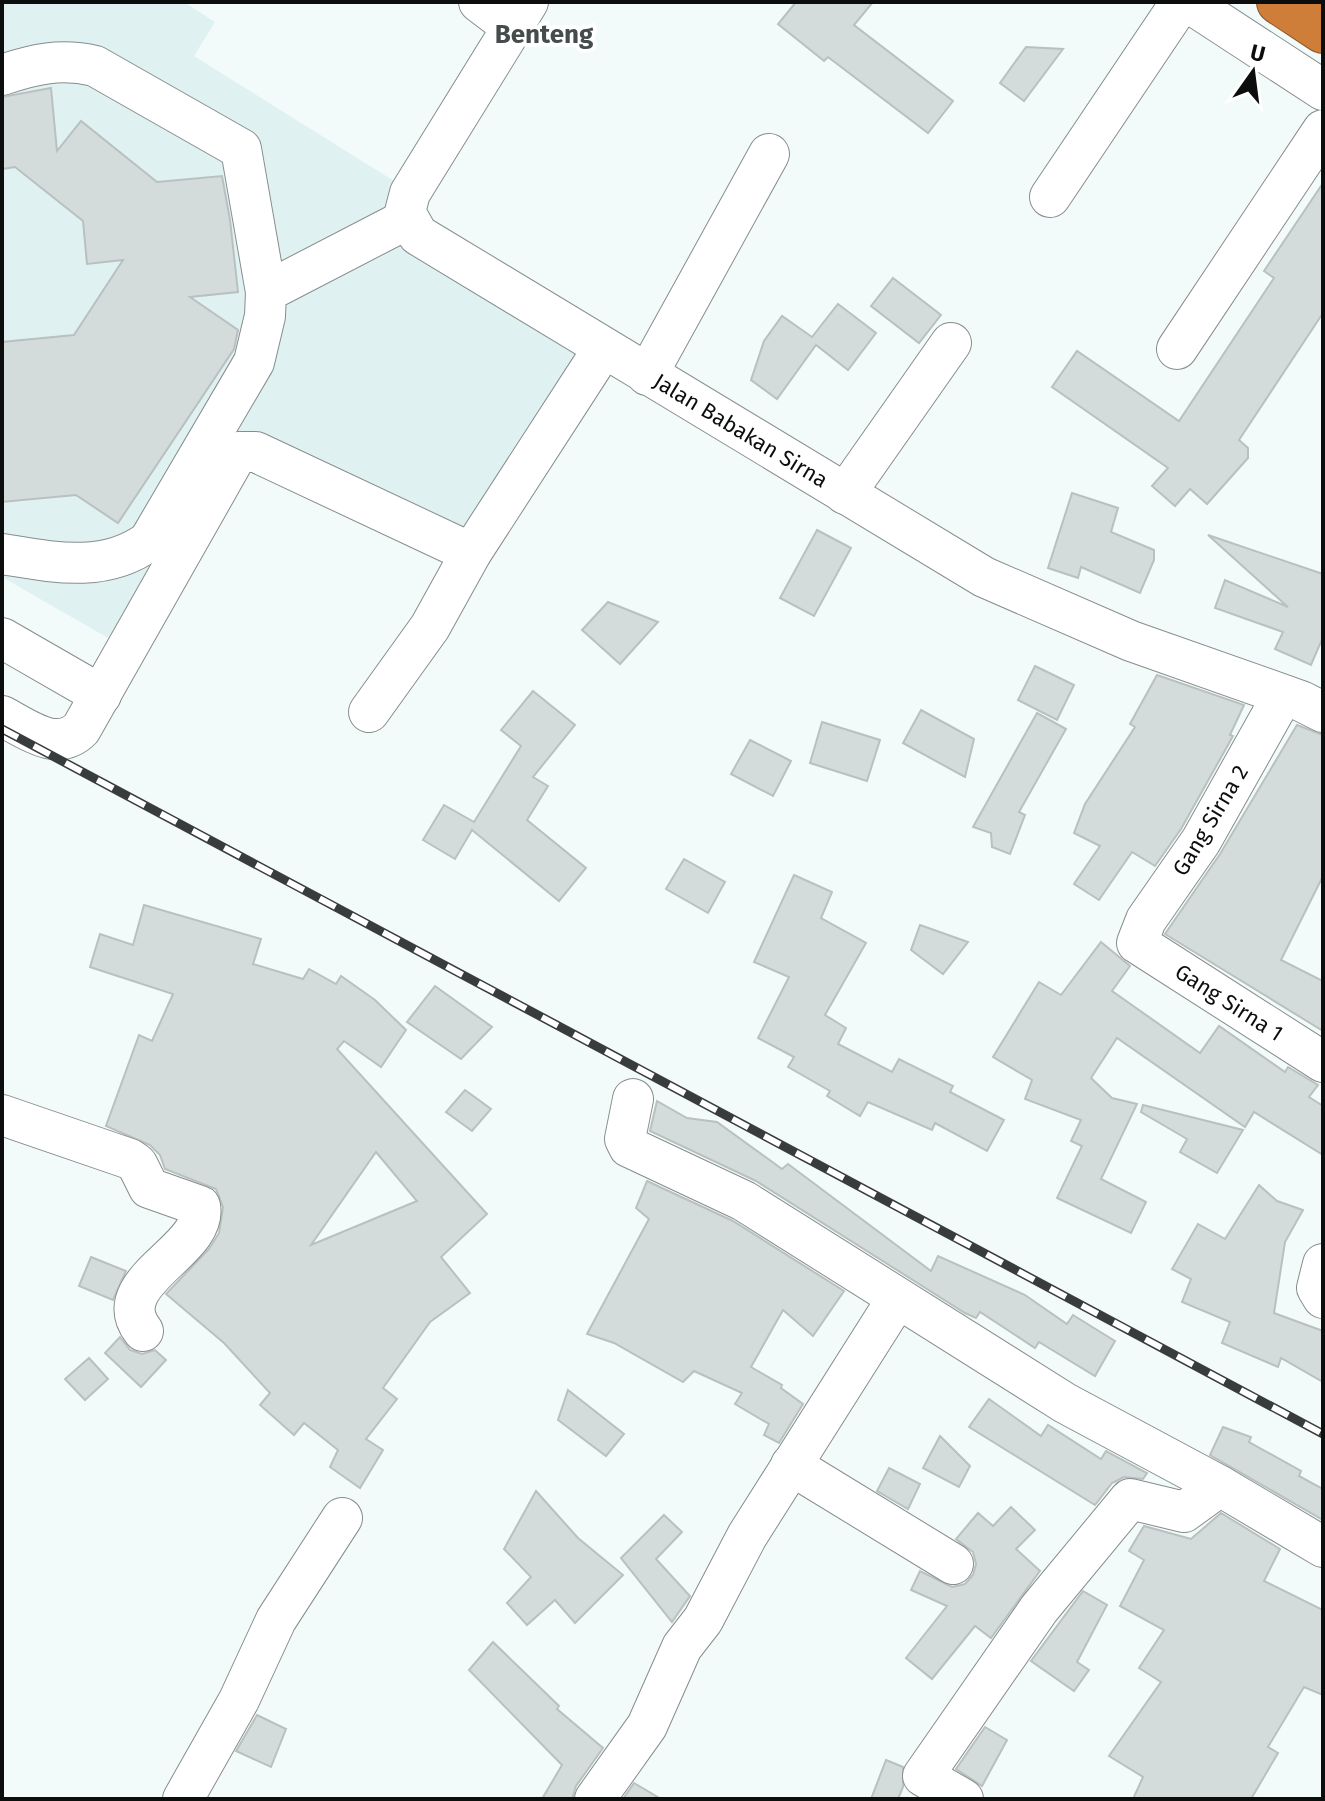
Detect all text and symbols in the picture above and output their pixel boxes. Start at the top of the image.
district label: Benteng [495,19,594,50]
north arrow [1213,32,1293,112]
text: U [1248,38,1268,68]
street label: Jalan Babakan Sirna [649,368,833,494]
street label: Gang Sirna 2 [1167,760,1254,880]
street label: Gang Sirna 1 [1170,958,1288,1047]

